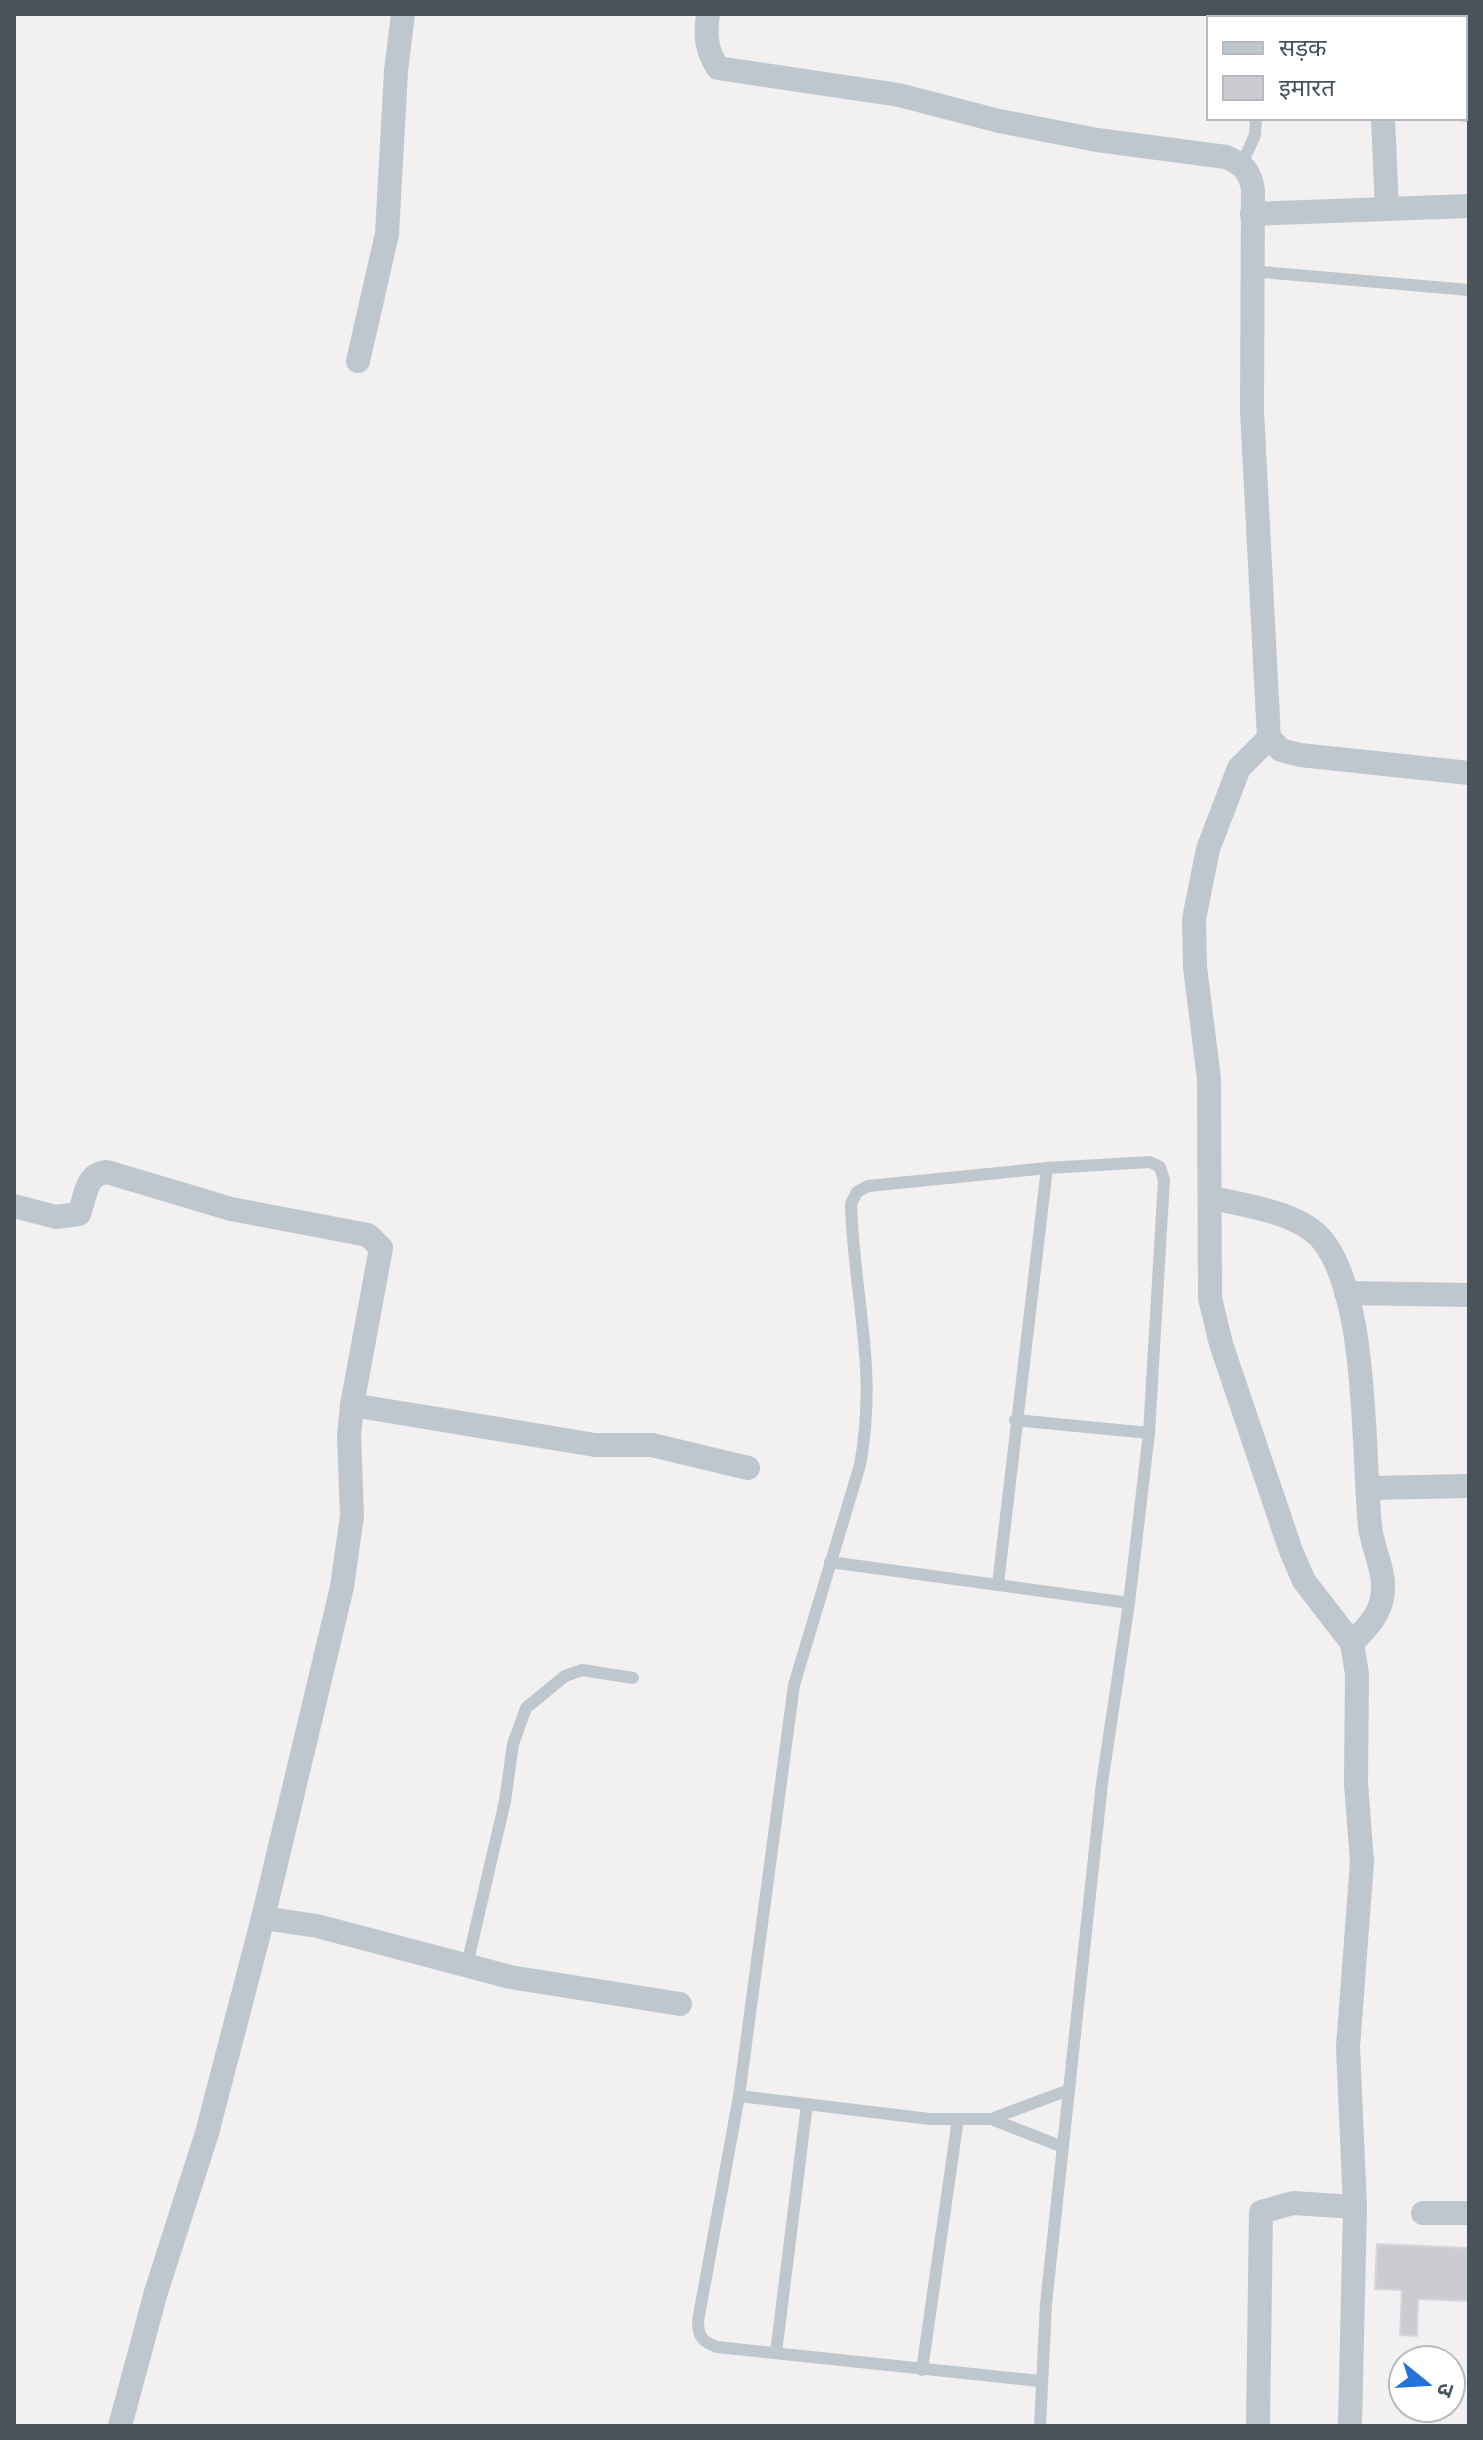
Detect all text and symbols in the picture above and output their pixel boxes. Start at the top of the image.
legend [1207,16,1467,120]
text: सड़क [1279,34,1327,62]
text: इमारत [1279,74,1336,102]
north arrow [1387,2344,1467,2424]
text: उ [1430,2380,1460,2401]

